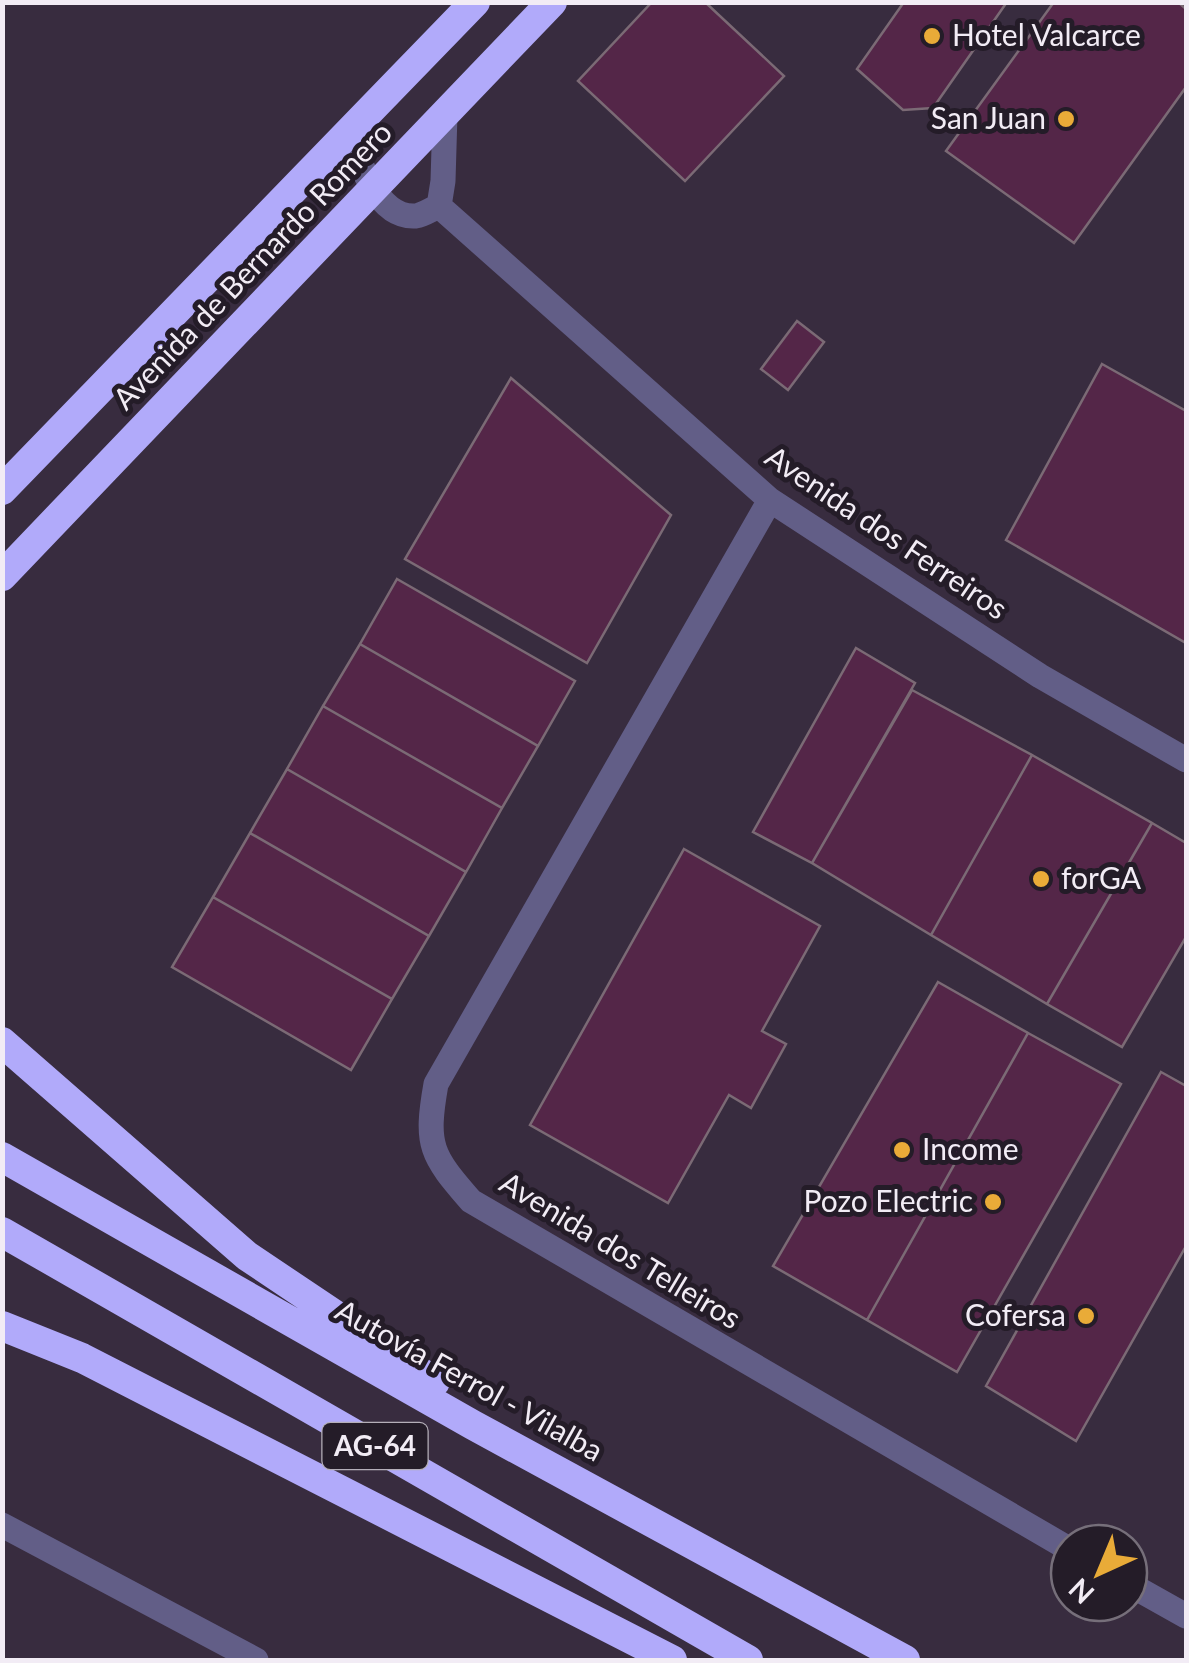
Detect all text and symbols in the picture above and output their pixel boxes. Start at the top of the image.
place label: Hotel Valcarce [952,16,1141,52]
marker: Hotel Valcarce [921,25,943,47]
place label: San Juan [931,99,1046,135]
marker: San Juan [1055,108,1077,130]
street label: Avenida de Bernardo Romero [105,113,398,416]
street label: Avenida dos Ferreiros [759,437,1015,626]
place label: forGA [1061,859,1142,895]
marker: forGA [1030,868,1052,890]
place label: Income [922,1130,1019,1166]
marker: Income [891,1139,913,1161]
street label: Avenida dos Telleiros [494,1163,748,1335]
place label: Pozo Electric [803,1182,973,1218]
marker: Pozo Electric [982,1191,1004,1213]
street label: Autovía Ferrol - Vilalba [330,1291,610,1468]
place label: Cofersa [965,1296,1066,1332]
marker: Cofersa [1075,1305,1097,1327]
road number: AG-64 [322,1423,428,1469]
north arrow [1049,1523,1149,1623]
text: N [1061,1572,1101,1611]

